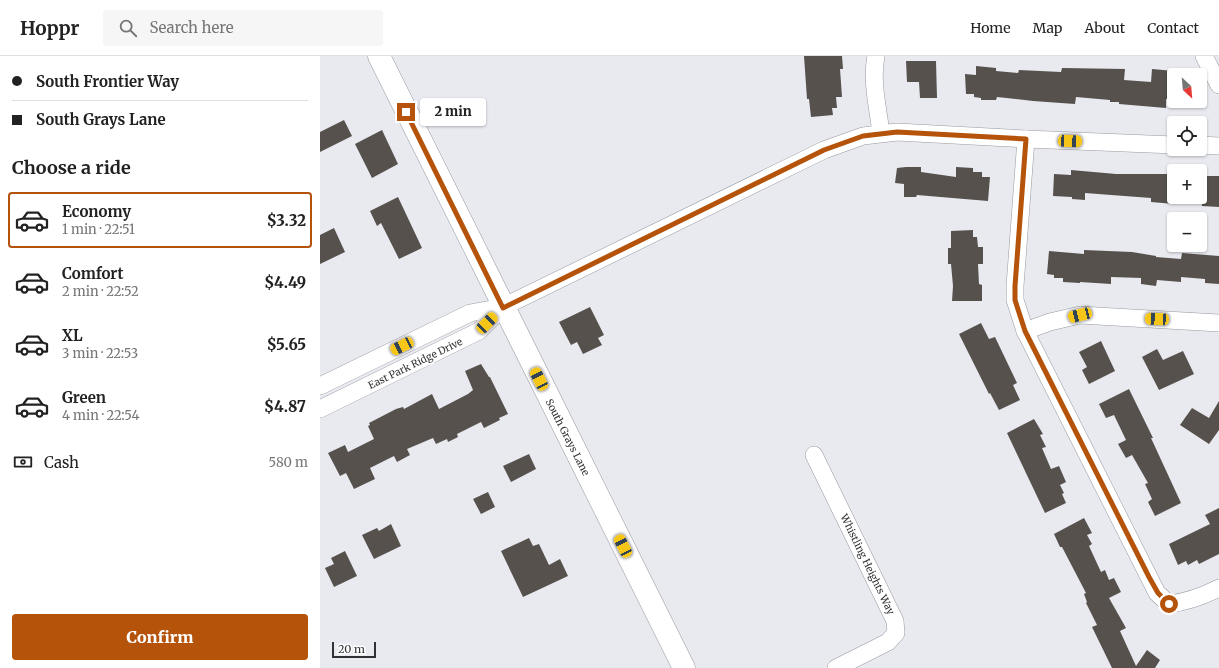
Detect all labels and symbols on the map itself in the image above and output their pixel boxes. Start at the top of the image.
north arrow [1167,68,1207,108]
callout: 2 min [420,98,486,126]
route end [397,103,415,121]
car [1058,135,1082,147]
car [1067,306,1093,324]
car [474,310,500,336]
car [1145,312,1169,326]
street label: East Park Ridge Drive [366,335,465,392]
car [389,335,415,357]
car [528,366,550,392]
street label: South Grays Lane [543,397,592,478]
street label: Whistling Heights Way [837,511,898,617]
car [612,533,634,559]
route start [1160,595,1178,613]
scale bar [332,640,376,659]

